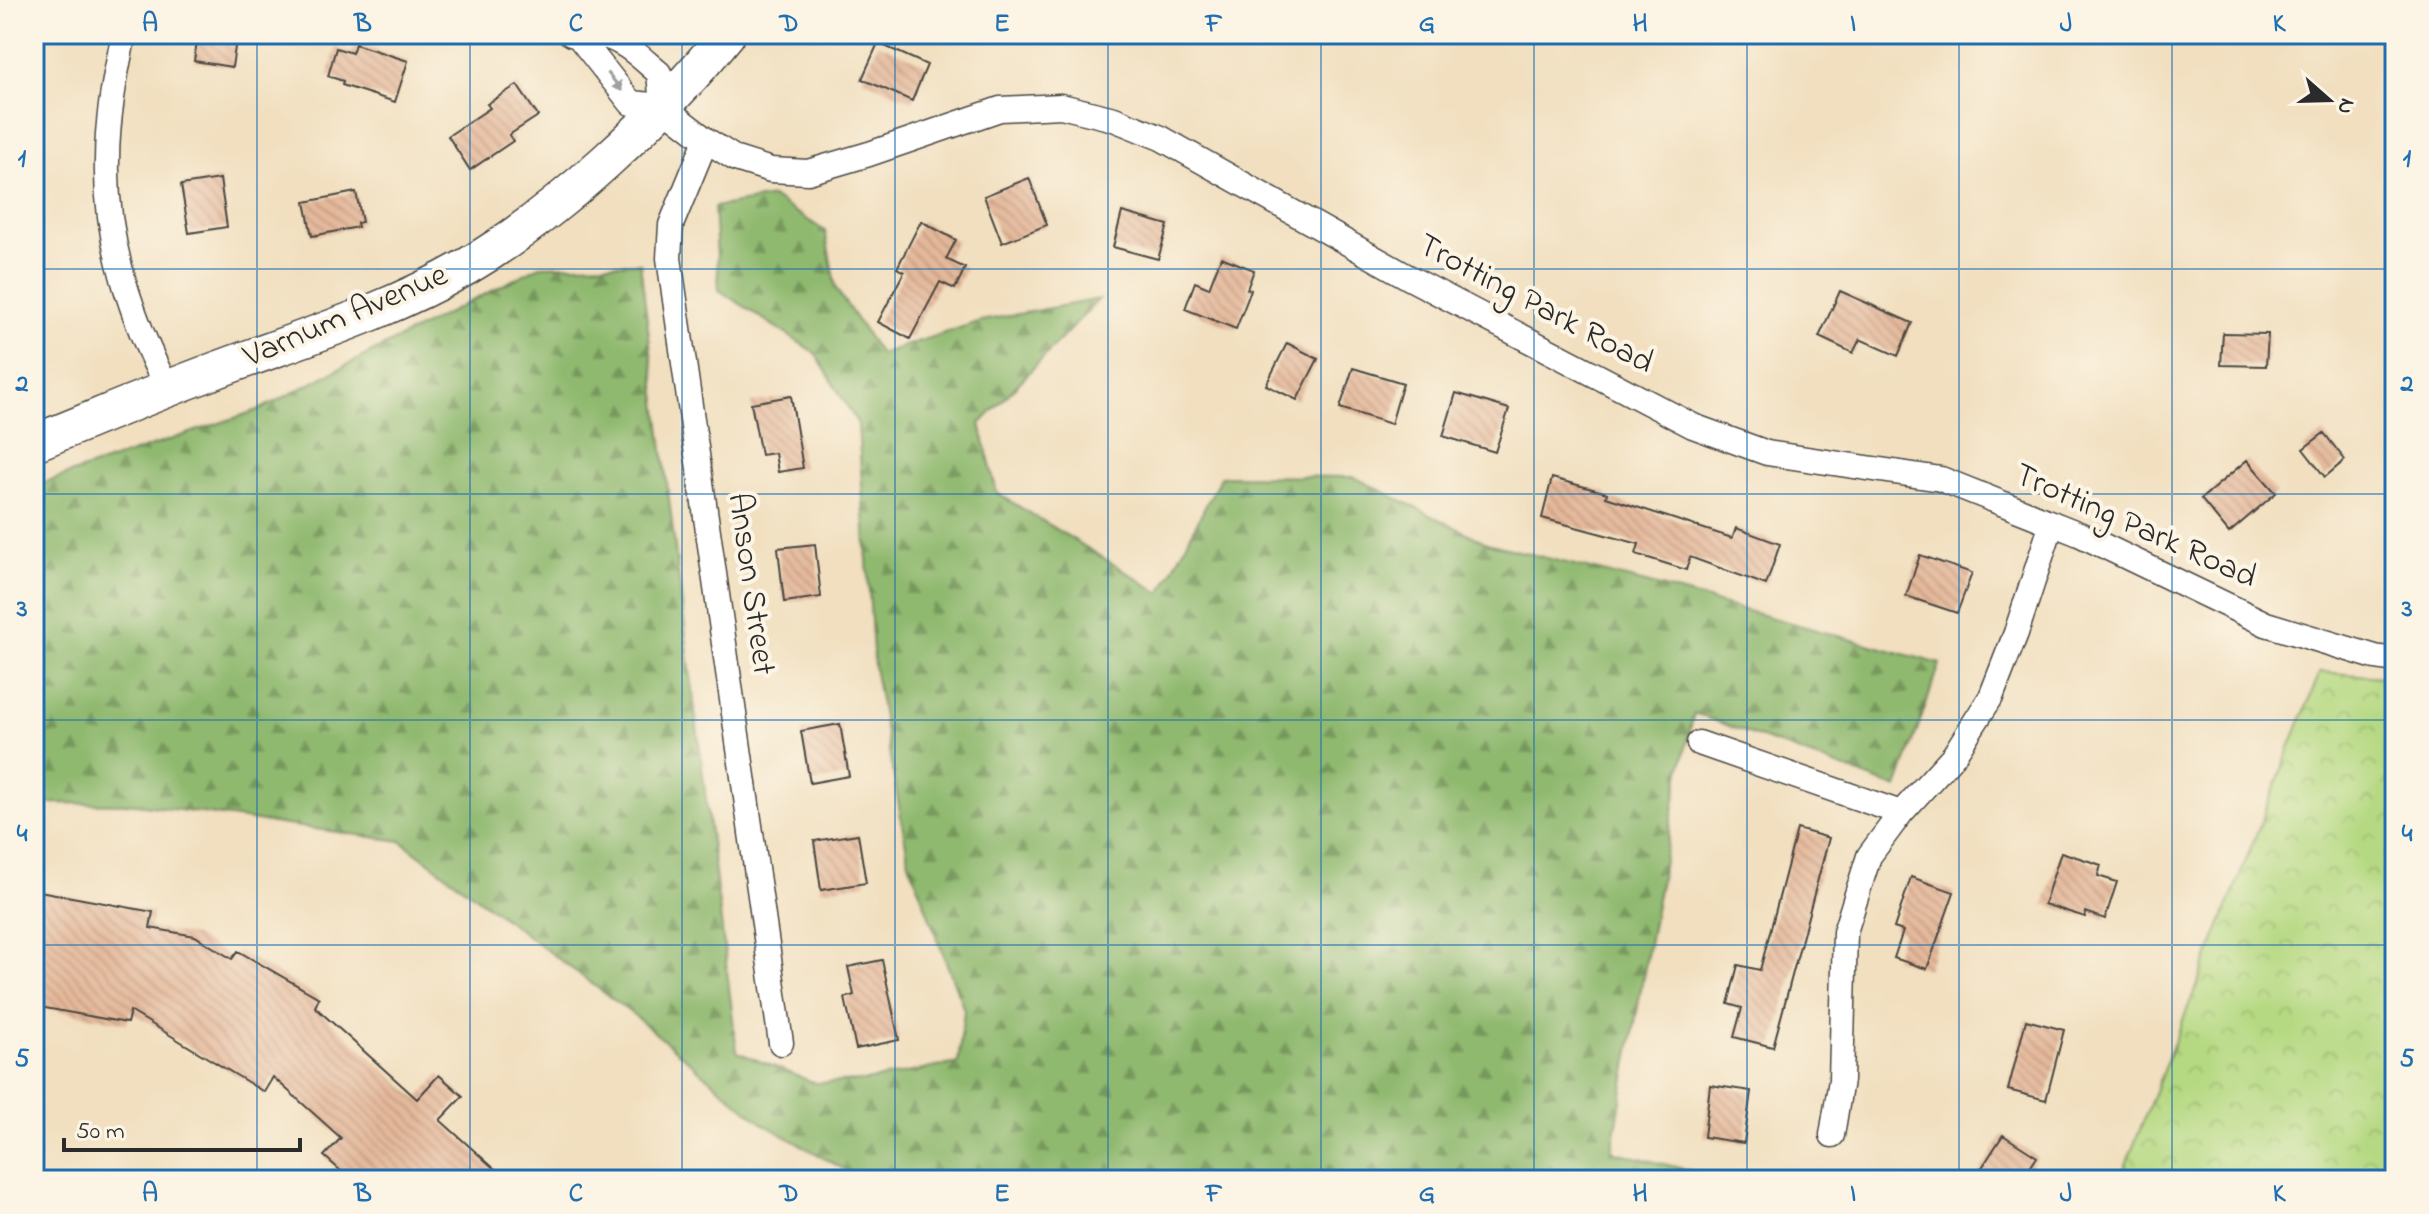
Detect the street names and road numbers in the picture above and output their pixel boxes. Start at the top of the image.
street label: Trotting Park Road [1408,222,1662,388]
street label: Varnum Avenue [235,251,457,383]
street label: Trotting Park Road [2006,451,2264,603]
street label: Anson Street [712,490,788,678]

